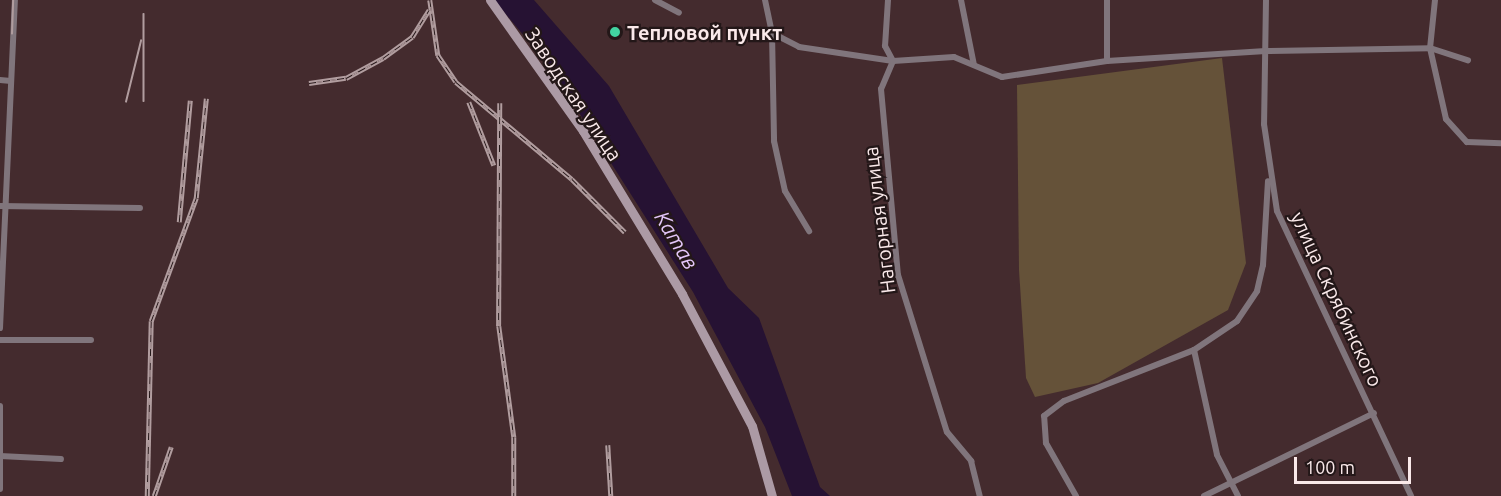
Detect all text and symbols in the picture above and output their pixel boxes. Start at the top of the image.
place label: Тепловой пункт [627,20,782,44]
street label: Заводская улица [520,23,628,165]
marker: Тепловой пункт [608,25,622,39]
street label: Нагорная улица [858,145,900,295]
water label: Катав [650,206,704,274]
street label: улица Скрябинского [1286,208,1388,390]
scale bar [1297,445,1414,483]
text: 100 m [1305,457,1355,477]

